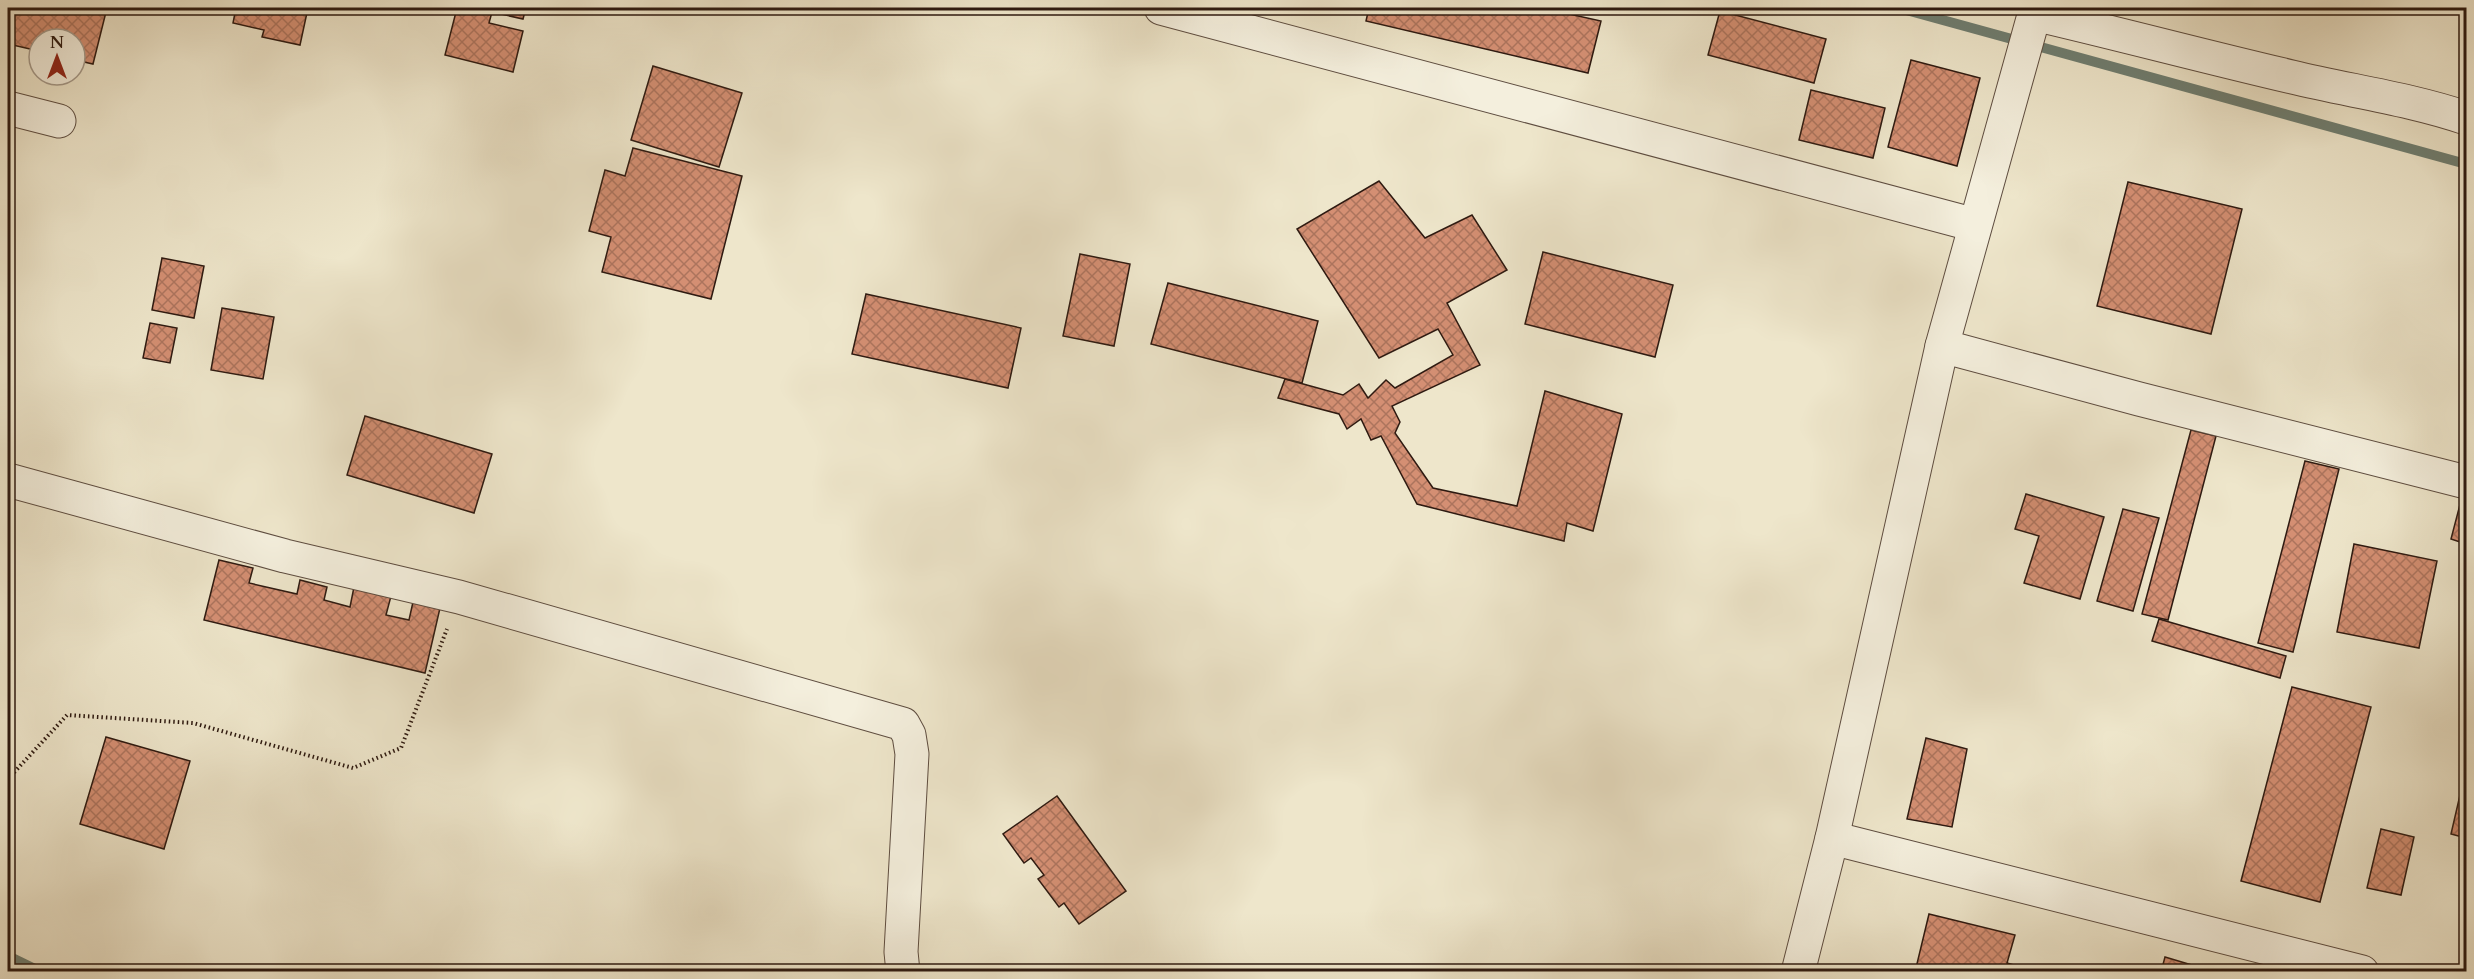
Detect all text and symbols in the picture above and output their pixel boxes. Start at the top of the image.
north arrow [27,27,87,87]
text: N [50,32,64,54]

